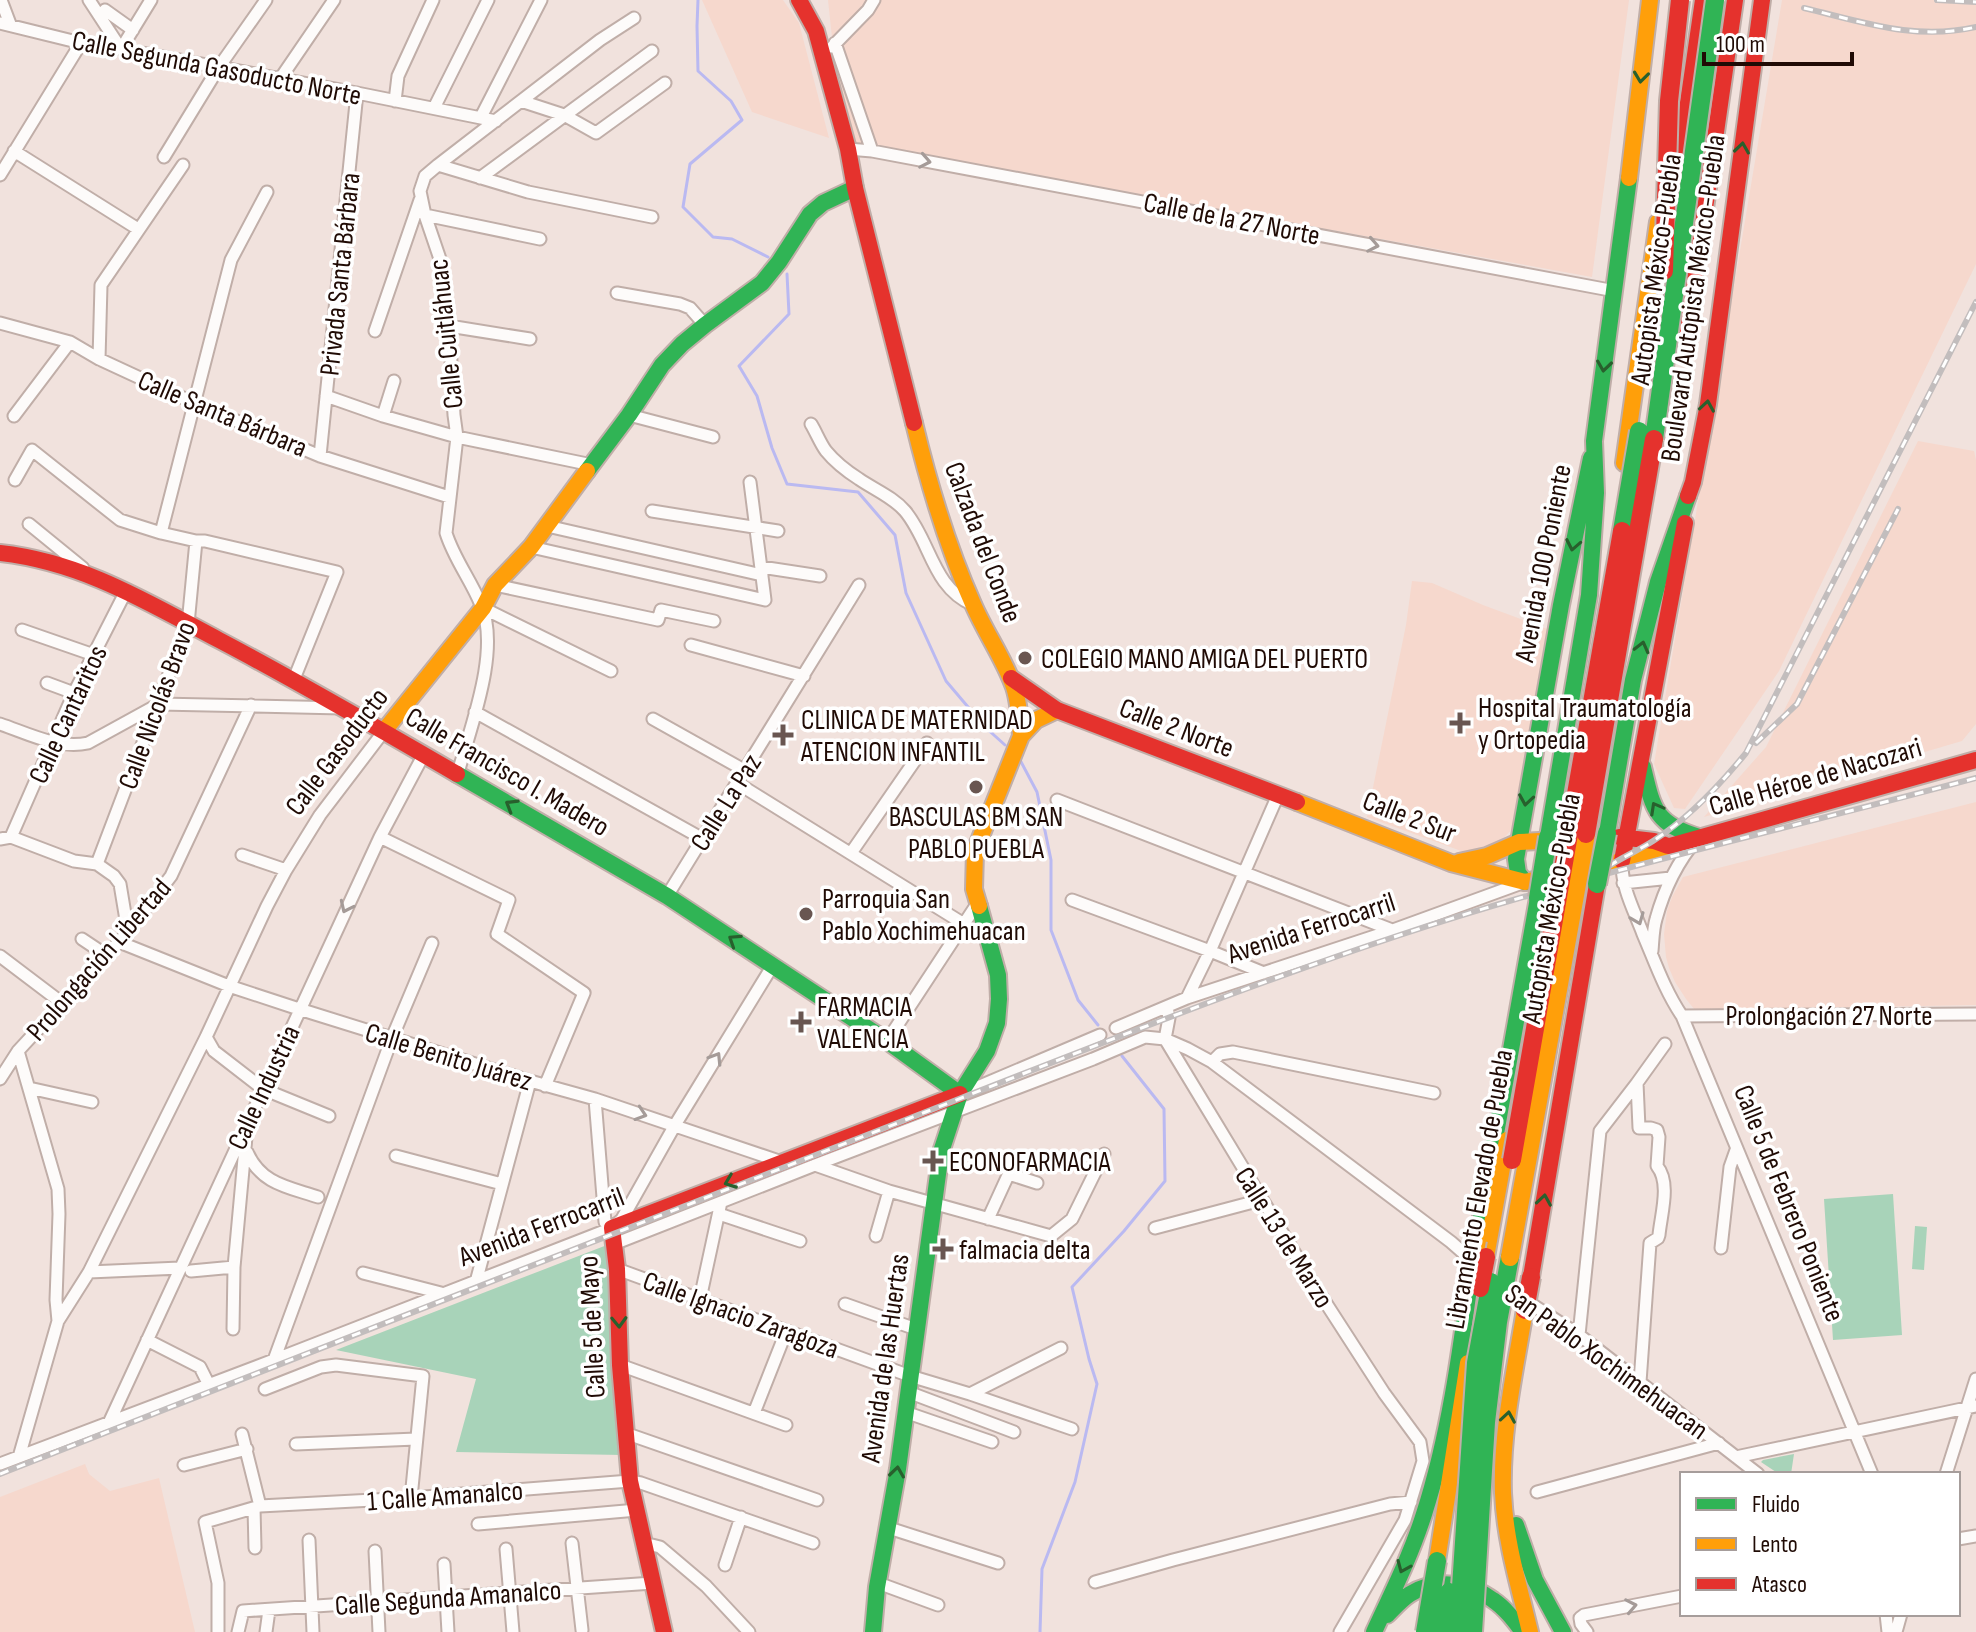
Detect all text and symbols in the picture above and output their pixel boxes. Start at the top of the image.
scale bar [1704,16,1852,66]
street label: Calle Segunda Gasoducto Norte [69,24,364,113]
text: 100 m [1716,30,1765,59]
one-way arrow [1633,71,1650,84]
street label: Boulevard Autopista México-Puebla [1654,133,1733,464]
one-way arrow [1733,141,1750,155]
one-way arrow [918,151,932,168]
street label: Autopista México-Puebla [1624,152,1689,388]
street label: Privada Santa Bárbara [313,171,368,377]
street label: Calle de la 27 Norte [1141,186,1323,253]
one-way arrow [1367,235,1380,252]
street label: Calle Cuitláhuac [422,257,471,410]
one-way arrow [1596,359,1613,373]
street label: Calle Santa Bárbara [133,364,312,465]
one-way arrow [1698,399,1715,412]
street label: Calzada del Conde [937,458,1028,627]
street label: Avenida 100 Poniente [1508,462,1579,666]
one-way arrow [1565,537,1582,551]
street label: Calle Nicolás Bravo [112,617,203,794]
street label: Calle Cantaritos [22,640,115,789]
one-way arrow [1632,640,1649,654]
place label: COLEGIO MANO AMIGA DEL PUERTO [1041,643,1368,676]
marker: COLEGIO MANO AMIGA DEL PUERTO [1016,649,1034,667]
street label: Calle Gasoducto [279,682,396,822]
street label: Calle 2 Norte [1115,692,1238,765]
place label: Hospital Traumatología y Ortopedia [1478,692,1692,757]
street label: Calle Francisco I. Madero [400,701,615,844]
place label: CLINICA DE MATERNIDAD ATENCION INFANTIL [800,704,1033,769]
marker: Hospital Traumatología y Ortopedia [1449,712,1471,734]
marker: CLINICA DE MATERNIDAD ATENCION INFANTIL [772,724,794,746]
street label: Calle Héroe de Nacozari [1705,731,1925,824]
street label: Calle La Paz [684,748,769,857]
marker: BASCULAS BM SAN PABLO PUEBLA [967,778,985,796]
street label: Calle 2 Sur [1358,784,1461,850]
street label: Autopista México-Puebla [1515,791,1588,1027]
one-way arrow [1518,793,1535,807]
one-way arrow [505,799,520,815]
place label: BASCULAS BM SAN PABLO PUEBLA [889,801,1063,866]
one-way arrow [1651,802,1666,816]
street label: Prolongación Libertad [20,872,178,1048]
place label: Parroquia San Pablo Xochimehuacan [822,883,1026,948]
street label: Avenida Ferrocarril [1222,886,1400,971]
one-way arrow [340,899,356,914]
marker: Parroquia San Pablo Xochimehuacan [797,905,815,923]
one-way arrow [1628,911,1644,925]
one-way arrow [728,934,743,949]
place label: FARMACIA VALENCIA [817,991,913,1056]
street label: Prolongación 27 Norte [1726,1000,1932,1033]
marker: FARMACIA VALENCIA [792,1013,810,1031]
street label: Calle Benito Juárez [361,1016,536,1098]
street label: Calle Industria [221,1020,308,1155]
street label: Libramiento Elevado de Puebla [1439,1047,1520,1332]
one-way arrow [706,1053,721,1067]
street label: Calle 5 de Febrero Poniente [1726,1080,1851,1327]
one-way arrow [633,1104,647,1120]
place label: ECONOFARMACIA [949,1146,1111,1179]
marker: ECONOFARMACIA [924,1152,942,1170]
street label: Calle 13 de Marzo [1227,1161,1340,1314]
one-way arrow [724,1172,738,1189]
street label: Avenida Ferrocarril [453,1181,629,1274]
one-way arrow [1535,1193,1552,1207]
place label: falmacia delta [959,1234,1091,1267]
marker: falmacia delta [934,1240,952,1258]
street label: Avenida de las Huertas [854,1252,916,1466]
street label: Calle 5 de Mayo [572,1255,613,1399]
street label: Calle Ignacio Zaragoza [638,1265,843,1366]
street label: San Pablo Xochimehuacan [1498,1277,1714,1447]
one-way arrow [610,1316,627,1329]
one-way arrow [1499,1410,1516,1424]
one-way arrow [888,1465,905,1479]
legend [1680,1472,1960,1616]
street label: 1 Calle Amanalco [366,1475,524,1518]
text: Fluido [1752,1490,1800,1519]
text: Lento [1752,1530,1798,1559]
one-way arrow [1396,1559,1412,1573]
text: Atasco [1751,1570,1807,1599]
street label: Calle Segunda Amanalco [334,1574,562,1623]
one-way arrow [1623,1598,1637,1615]

